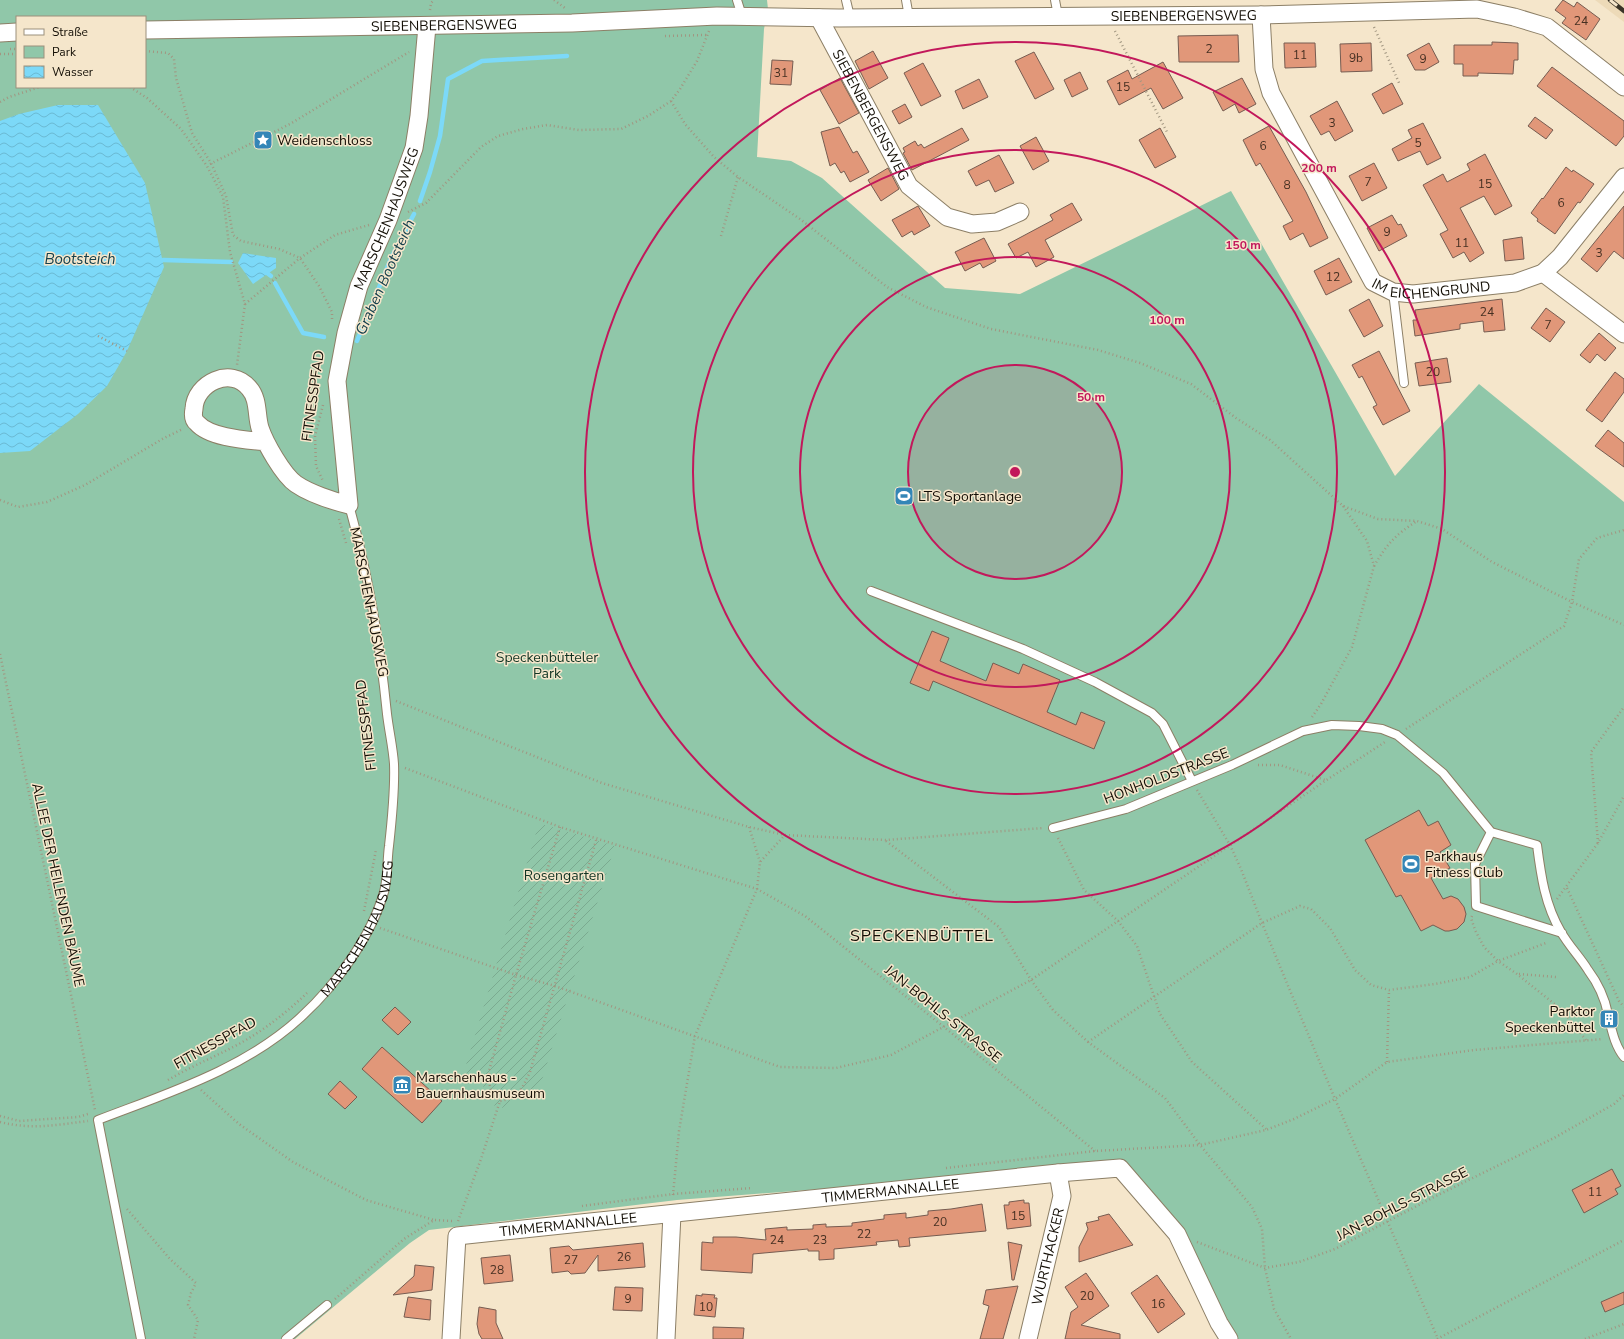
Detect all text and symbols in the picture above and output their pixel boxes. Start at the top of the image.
street label: SIEBENBERGENSWEG [1111,6,1257,26]
house number: 24 [1574,13,1588,29]
street label: SIEBENBERGENSWEG [371,14,517,36]
legend [16,16,146,88]
text: Straße [52,24,88,40]
house number: 2 [1205,41,1213,57]
text: Park [52,44,77,60]
street label: SIEBENBERGENSWEG [828,46,914,184]
house number: 11 [1293,47,1307,63]
house number: 9b [1349,50,1363,66]
house number: 9 [1419,51,1427,67]
text: Wasser [52,64,94,80]
house number: 31 [774,65,788,81]
house number: 15 [1116,79,1130,95]
house number: 3 [1328,115,1336,131]
place icon: Weidenschloss [252,129,274,151]
place label: Weidenschloss [277,131,373,150]
house number: 5 [1414,135,1422,151]
house number: 6 [1259,138,1267,154]
street label: MARSCHENHAUSWEG [349,145,423,293]
text: 200 m [1301,160,1337,176]
house number: 7 [1364,174,1372,190]
house number: 15 [1478,176,1492,192]
house number: 8 [1283,177,1291,193]
house number: 6 [1557,195,1565,211]
water label: Graben Bootsteich [351,216,419,338]
house number: 9 [1383,224,1391,240]
house number: 11 [1455,235,1469,251]
text: 150 m [1225,237,1261,253]
house number: 3 [1595,245,1603,261]
water label: Bootsteich [44,249,116,269]
house number: 12 [1326,269,1340,285]
street label: IM EICHENGRUND [1369,274,1491,304]
house number: 24 [1480,304,1494,320]
text: 100 m [1149,312,1185,328]
house number: 7 [1544,317,1552,333]
street label: FITNESSPFAD [297,349,329,443]
house number: 20 [1426,364,1440,380]
text: 50 m [1077,389,1105,405]
centre of rings [1008,465,1022,479]
sports icon: LTS Sportanlage [893,485,915,507]
place label: LTS Sportanlage [918,487,1022,506]
street label: MARSCHENHAUSWEG [345,526,393,678]
park label: Speckenbütteler Park [496,648,598,683]
street label: FITNESSPFAD [351,678,381,772]
street label: HONHOLDSTRASSE [1101,743,1231,809]
street label: ALLEE DER HEILENDEN BÄUME [27,781,89,989]
place label: Parkhaus Fitness Club [1425,847,1503,882]
sports icon: Parkhaus Fitness Club [1400,853,1422,875]
street label: MARSCHENHAUSWEG [316,860,397,1001]
park label: Rosengarten [524,866,604,885]
district label: SPECKENBÜTTEL [850,925,994,947]
street label: JAN-BOHLS-STRASSE [880,960,1005,1067]
place label: Parktor Speckenbüttel [1505,1002,1596,1037]
building icon: Parktor Speckenbüttel [1598,1008,1620,1030]
street label: FITNESSPFAD [170,1012,260,1074]
place label: Marschenhaus - Bauernhausmuseum [416,1068,545,1103]
museum icon: Marschenhaus - Bauernhausmuseum [391,1074,413,1096]
street label: JAN-BOHLS-STRASSE [1332,1163,1471,1246]
street label: TIMMERMANNALLEE [821,1174,960,1207]
house number: 11 [1588,1184,1602,1200]
street label: WURTHACKER [1027,1206,1068,1307]
street label: TIMMERMANNALLEE [498,1208,638,1241]
house number: 15 [1011,1208,1025,1224]
house number: 20 [933,1214,947,1230]
house number: 22 [857,1226,871,1242]
house number: 24 [770,1232,784,1248]
house number: 23 [813,1232,827,1248]
house number: 26 [617,1249,631,1265]
house number: 27 [564,1252,578,1268]
house number: 28 [490,1262,504,1278]
house number: 20 [1080,1288,1094,1304]
house number: 9 [624,1291,632,1307]
house number: 16 [1151,1296,1165,1312]
house number: 10 [699,1299,713,1315]

